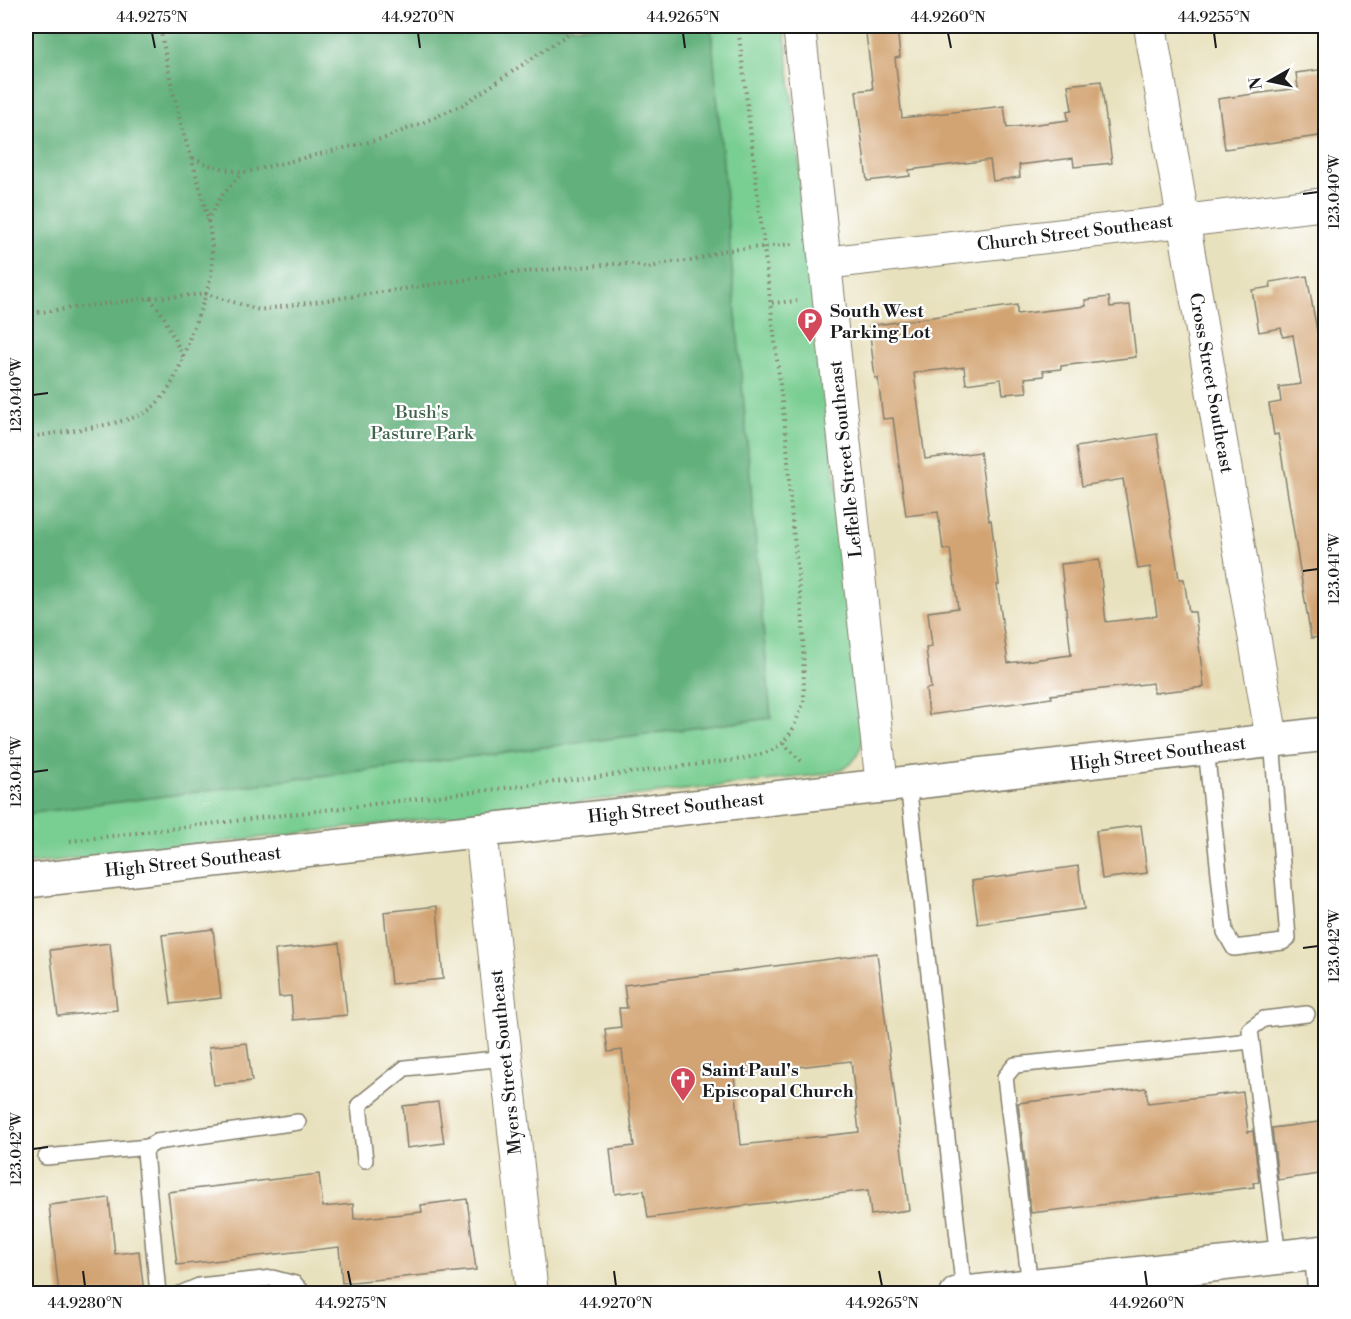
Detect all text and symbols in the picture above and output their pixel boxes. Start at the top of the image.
text: 44.9275°N [116,8,188,27]
text: 44.9270°N [382,8,454,27]
text: 44.9265°N [646,8,720,27]
text: 44.9260°N [911,8,985,27]
text: 44.9255°N [1178,8,1250,27]
north arrow [1240,51,1300,111]
text: N [1245,75,1267,91]
text: 123.040°W [1325,154,1344,229]
street label: Church Street Southeast [976,209,1175,256]
street label: Cross Street Southeast [1184,291,1238,476]
place label: South West Parking Lot [830,300,931,344]
parking icon: South West Parking Lot [795,306,825,344]
text: 123.040°W [7,357,26,432]
street label: Leffelle Street Southeast [824,359,868,559]
park label: Bush's Pasture Park [370,401,475,445]
text: 123.041°W [1325,533,1344,605]
street label: High Street Southeast [1069,732,1248,776]
text: 123.041°W [7,736,26,808]
street label: High Street Southeast [587,787,766,829]
street label: High Street Southeast [104,841,283,883]
text: 123.042°W [1325,909,1344,983]
street label: Myers Street Southeast [485,968,527,1156]
place label: Saint Paul's Episcopal Church [702,1059,854,1103]
church icon: Saint Paul's Episcopal Church [668,1065,698,1103]
text: 123.042°W [7,1112,26,1186]
text: 44.9280°N [48,1294,122,1313]
text: 44.9275°N [315,1294,387,1313]
text: 44.9270°N [580,1294,652,1313]
text: 44.9265°N [845,1294,919,1313]
text: 44.9260°N [1110,1294,1184,1313]

